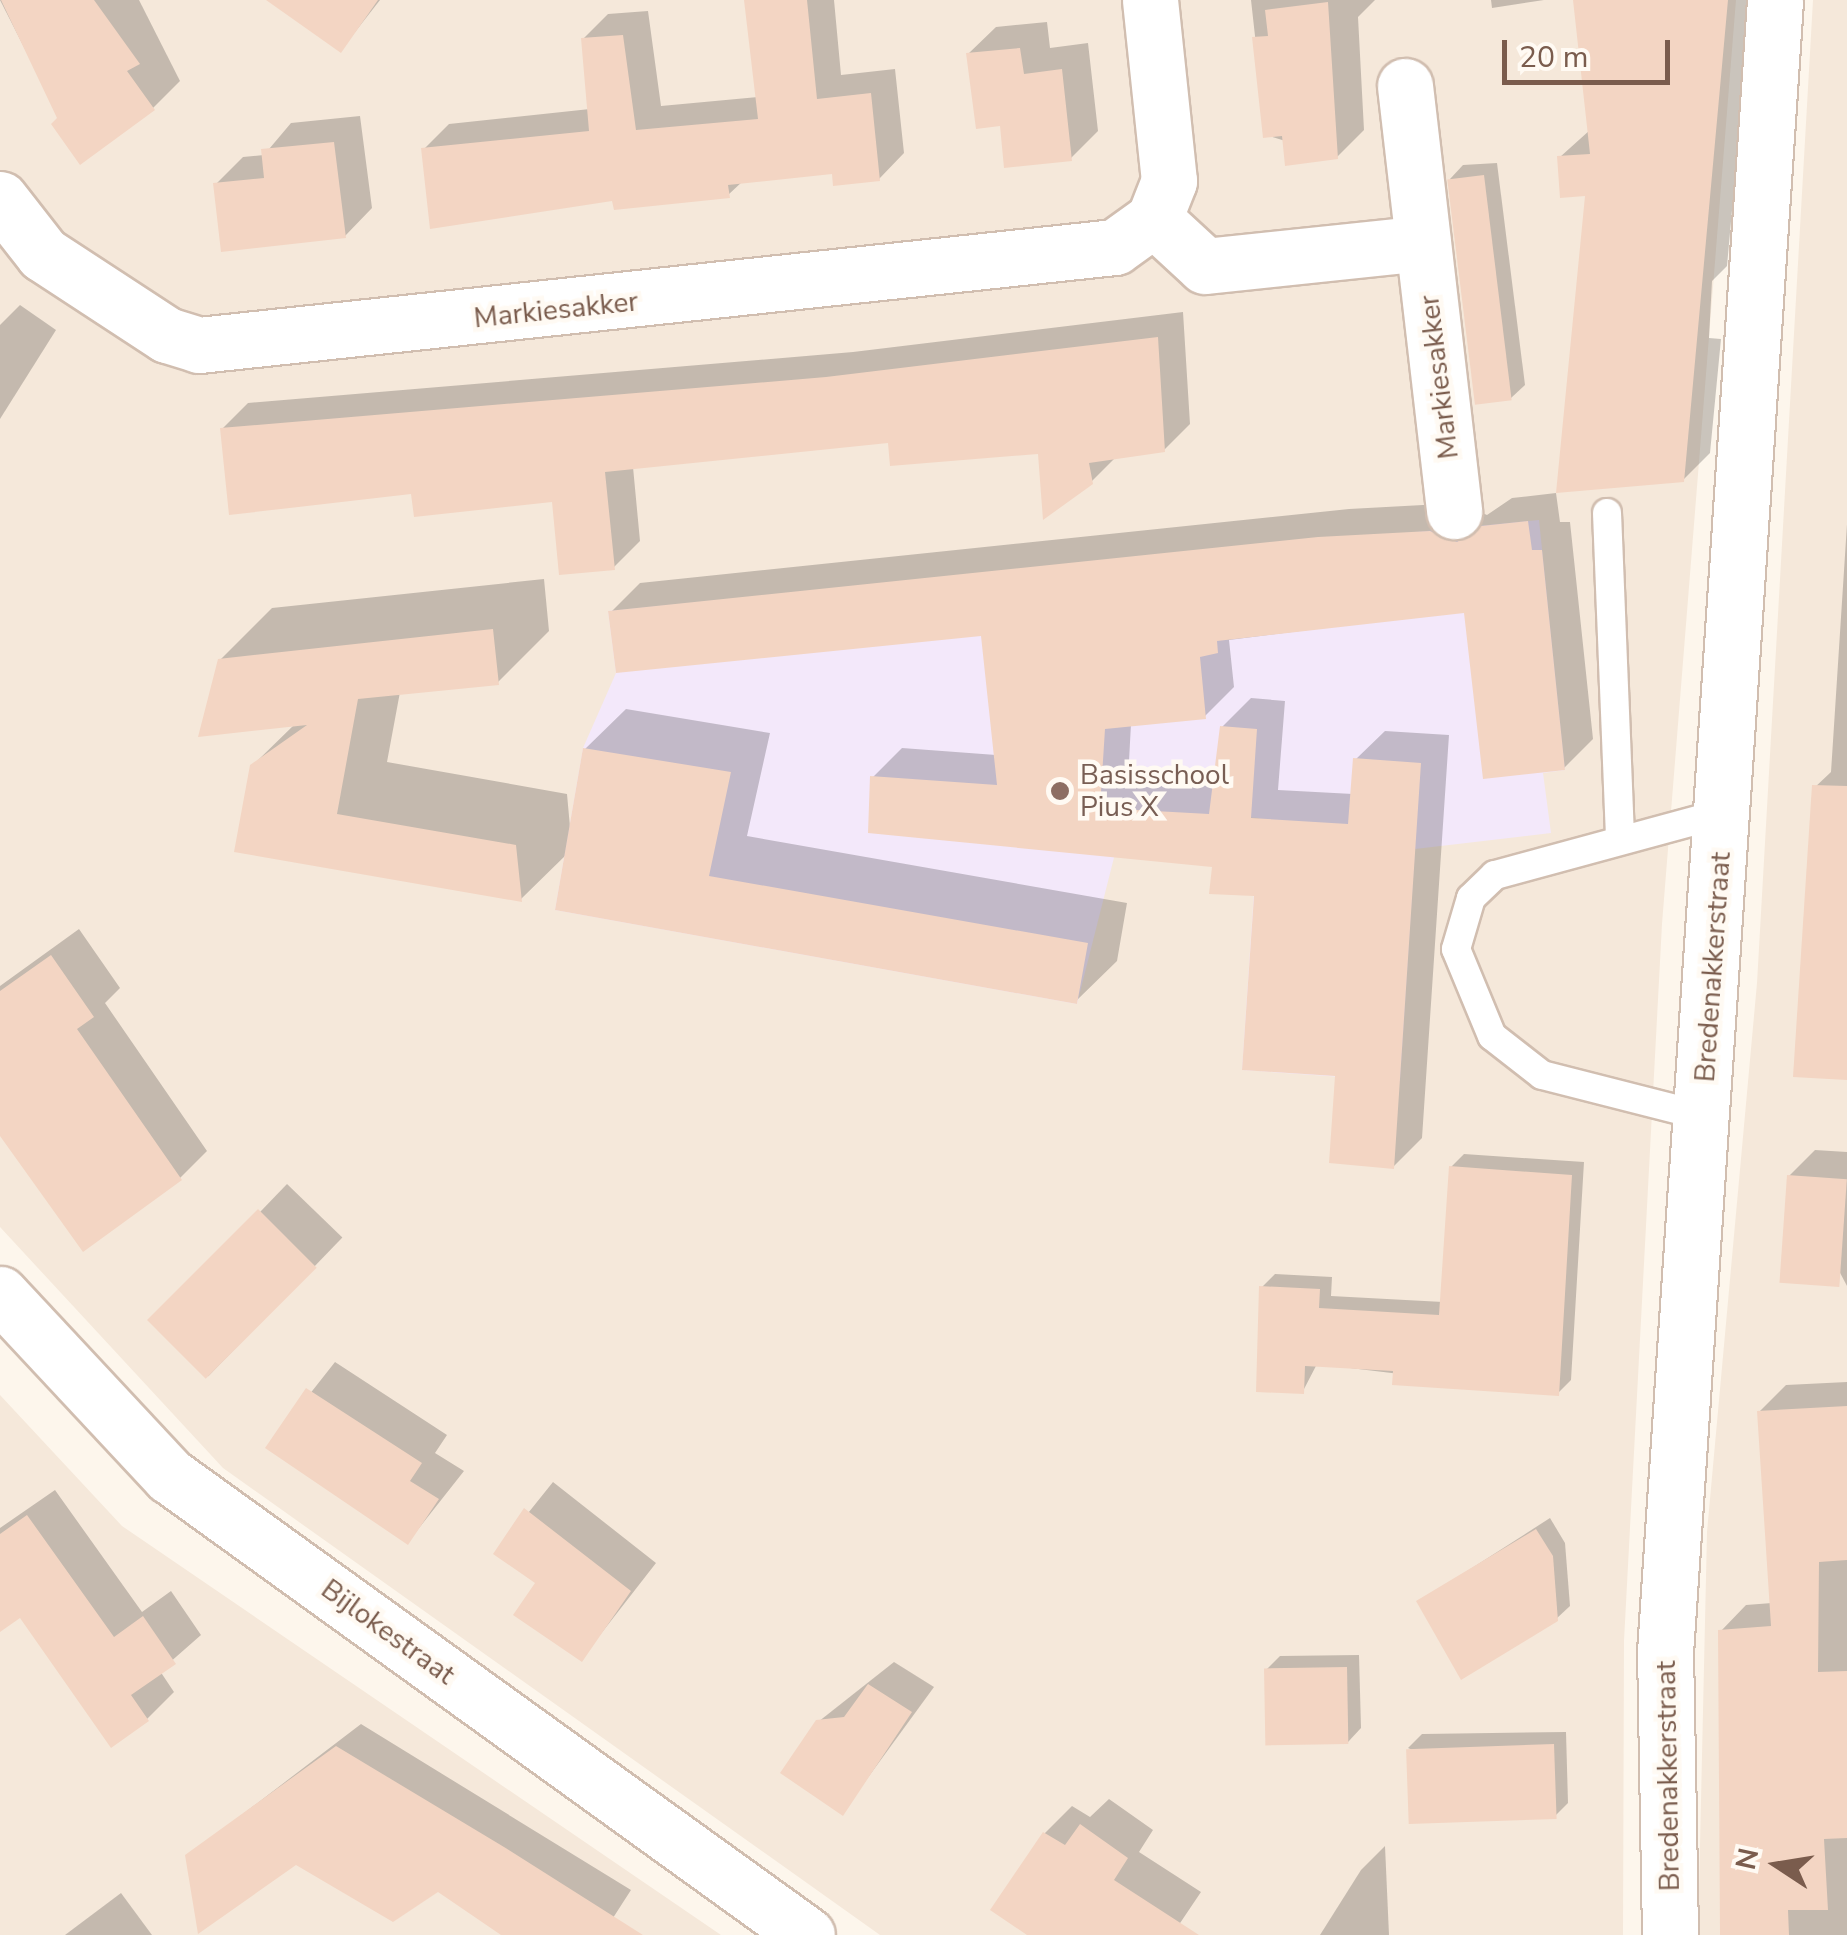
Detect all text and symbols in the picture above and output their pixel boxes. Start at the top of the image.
scale bar [1507,20,1674,82]
text: 20 m [1519,37,1588,78]
street label: Markiesakker [472,285,640,335]
street label: Markiesakker [1412,293,1466,461]
place label: Basisschool Pius X [1080,758,1229,824]
marker: Basisschool Pius X [1049,780,1071,802]
street label: Bredenakkerstraat [1688,851,1738,1083]
street label: Bijlokestraat [315,1572,461,1692]
street label: Bredenakkerstraat [1649,1660,1687,1892]
north arrow [1727,1815,1827,1915]
text: N [1727,1845,1768,1873]

